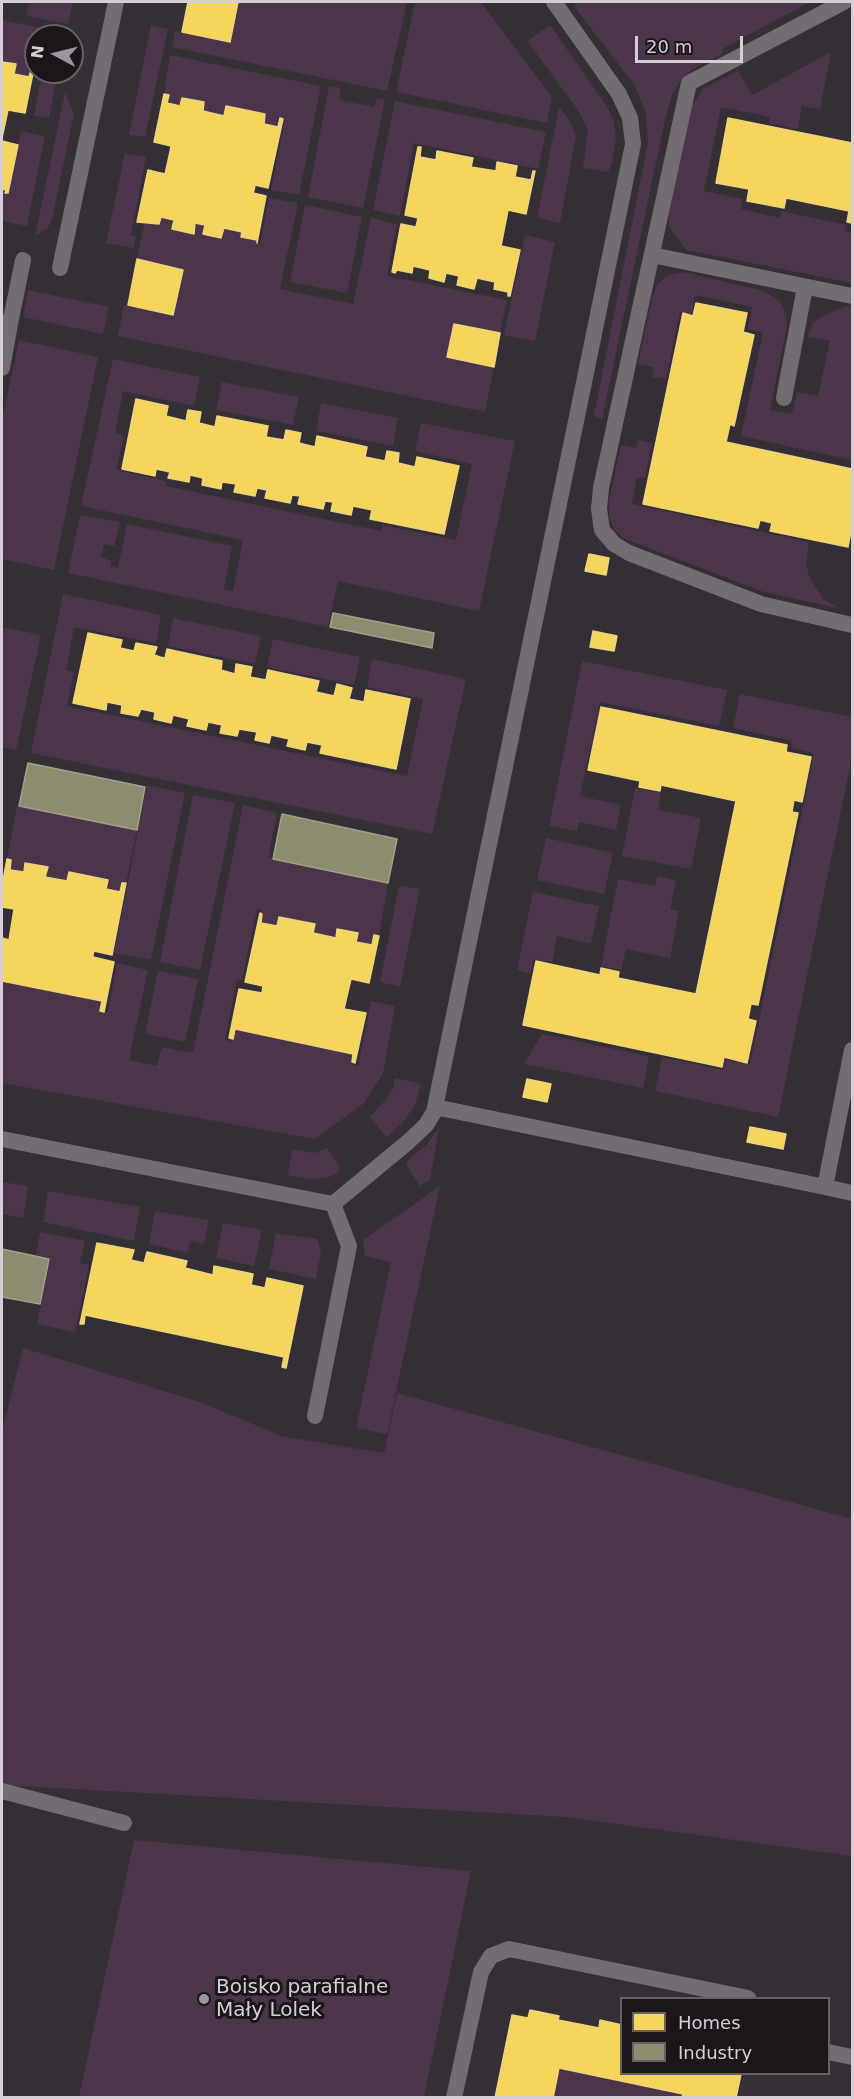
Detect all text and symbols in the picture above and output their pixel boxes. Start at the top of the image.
north arrow [24,24,84,84]
scale bar [638,24,746,62]
text: 20 m [646,36,692,57]
text: N [27,44,48,60]
place label: Boisko parafialne Mały Lolek [216,1976,388,2023]
marker: Boisko parafialne Mały Lolek [197,1992,211,2006]
legend [620,1997,830,2075]
text: Homes [678,2012,741,2033]
text: Industry [678,2042,752,2063]

